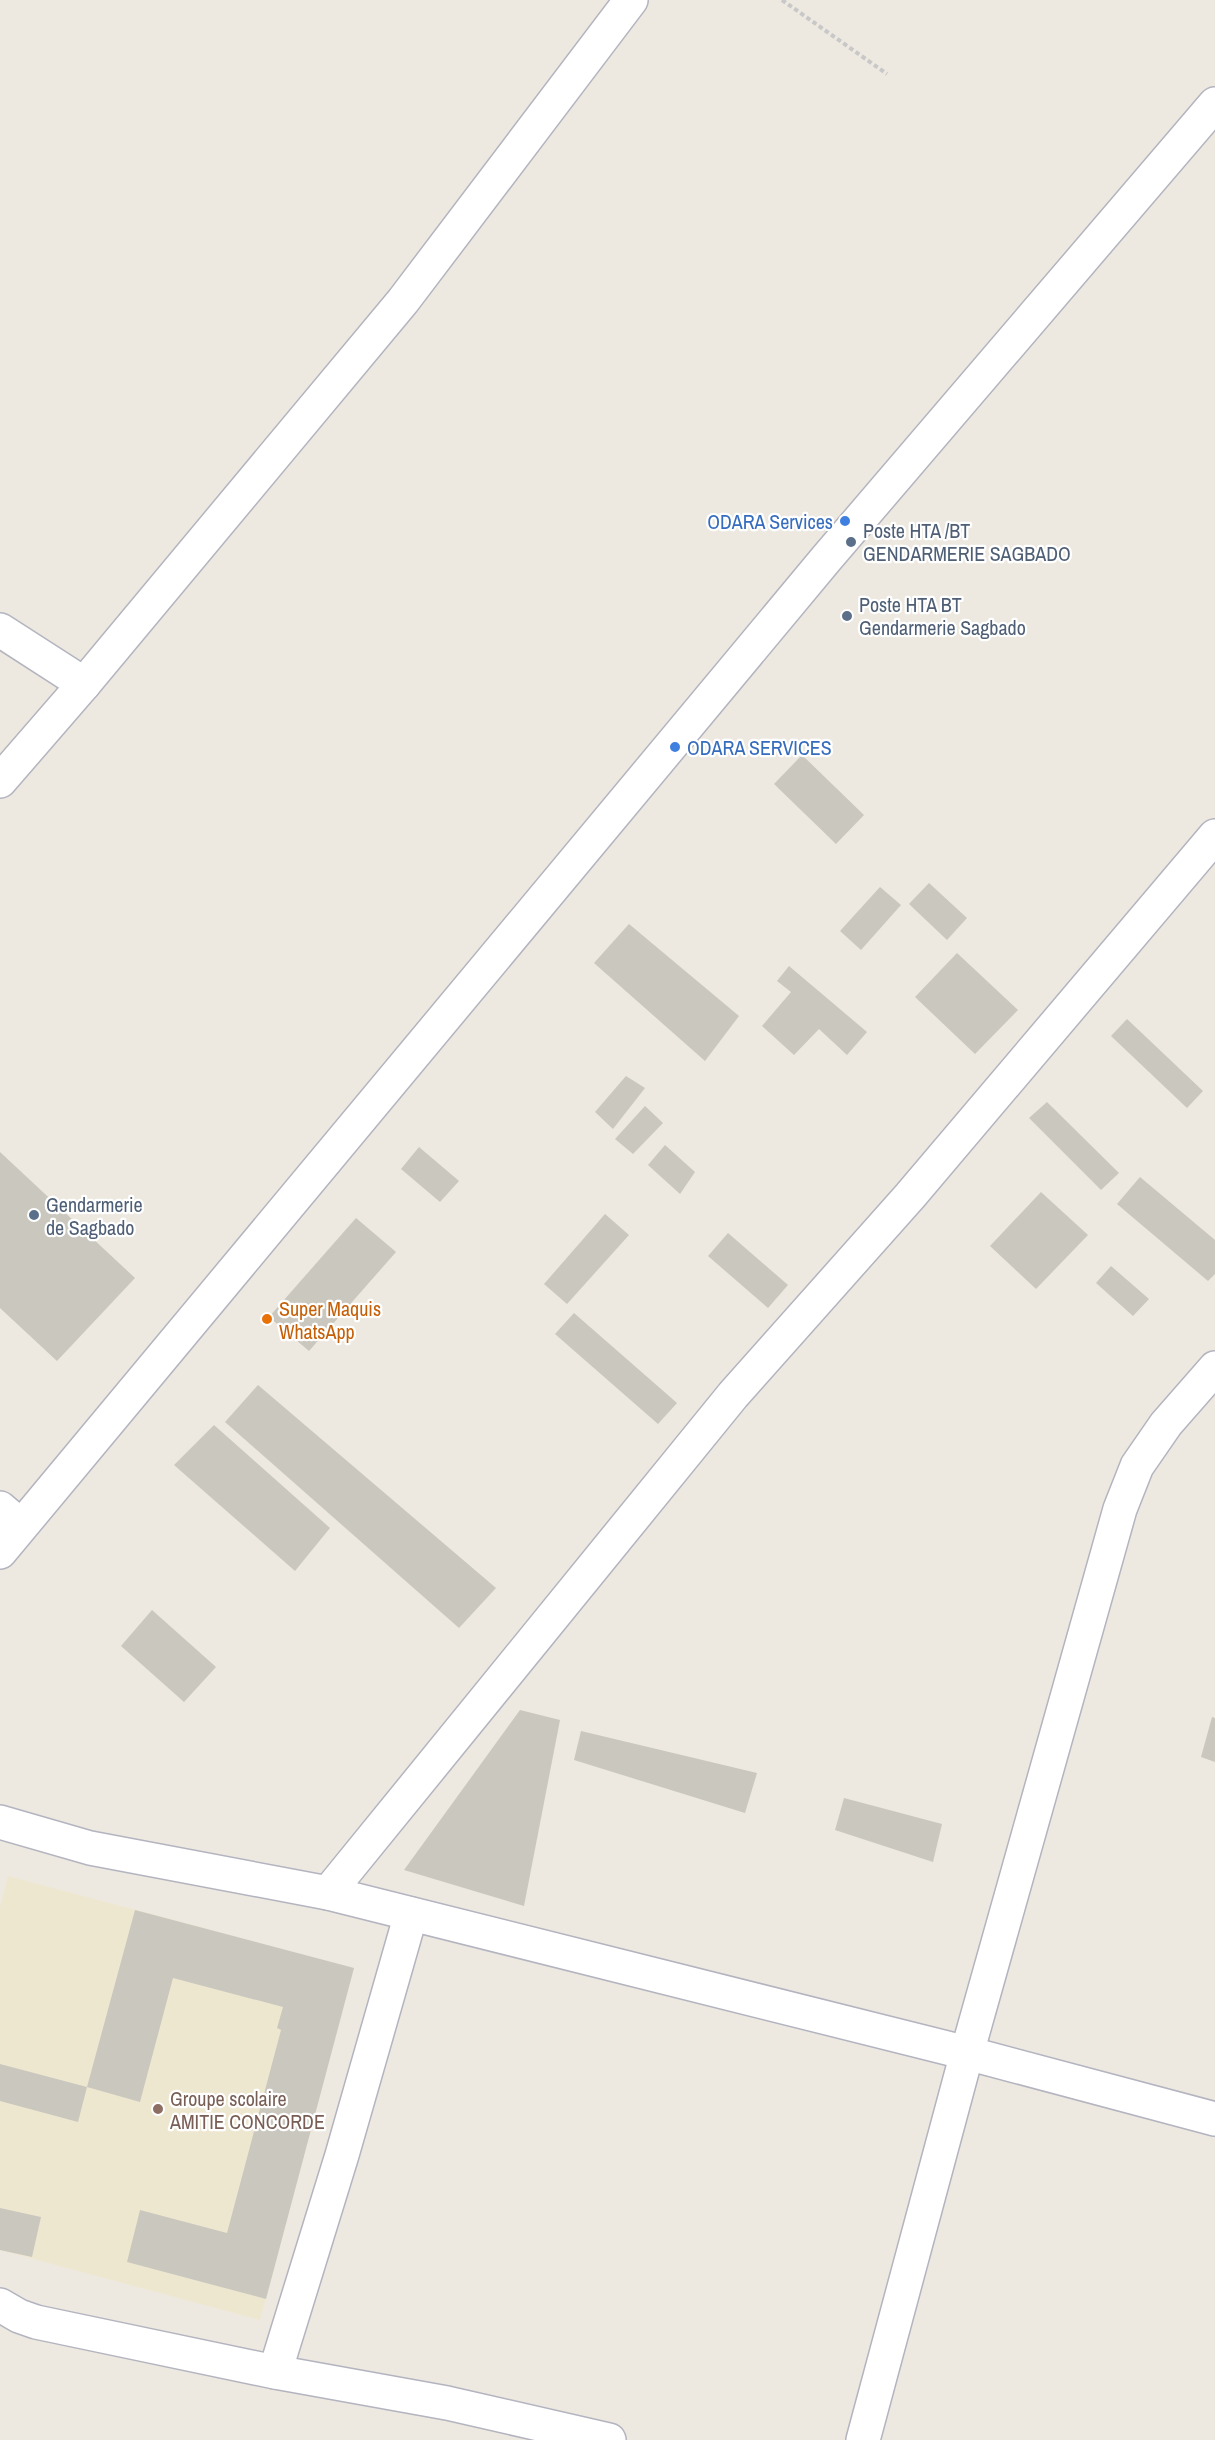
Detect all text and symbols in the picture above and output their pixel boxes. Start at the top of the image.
place label: ODARA Services [707,508,833,535]
marker: ODARA Services [838,514,852,528]
place label: Poste HTA /BT GENDARMERIE SAGBADO [863,517,1071,567]
marker: Poste HTA /BT GENDARMERIE SAGBADO [844,535,858,549]
place label: Poste HTA BT Gendarmerie Sagbado [859,591,1026,641]
marker: Poste HTA BT Gendarmerie Sagbado [840,609,854,623]
place label: ODARA SERVICES [687,734,832,761]
marker: ODARA SERVICES [668,740,682,754]
place label: Gendarmerie de Sagbado [46,1191,143,1241]
marker: Gendarmerie de Sagbado [27,1208,41,1222]
place label: Super Maquis WhatsApp [279,1295,381,1345]
marker: Super Maquis WhatsApp [260,1312,274,1326]
place label: Groupe scolaire AMITIE CONCORDE [169,2085,325,2135]
marker: Groupe scolaire AMITIE CONCORDE [151,2102,165,2116]

